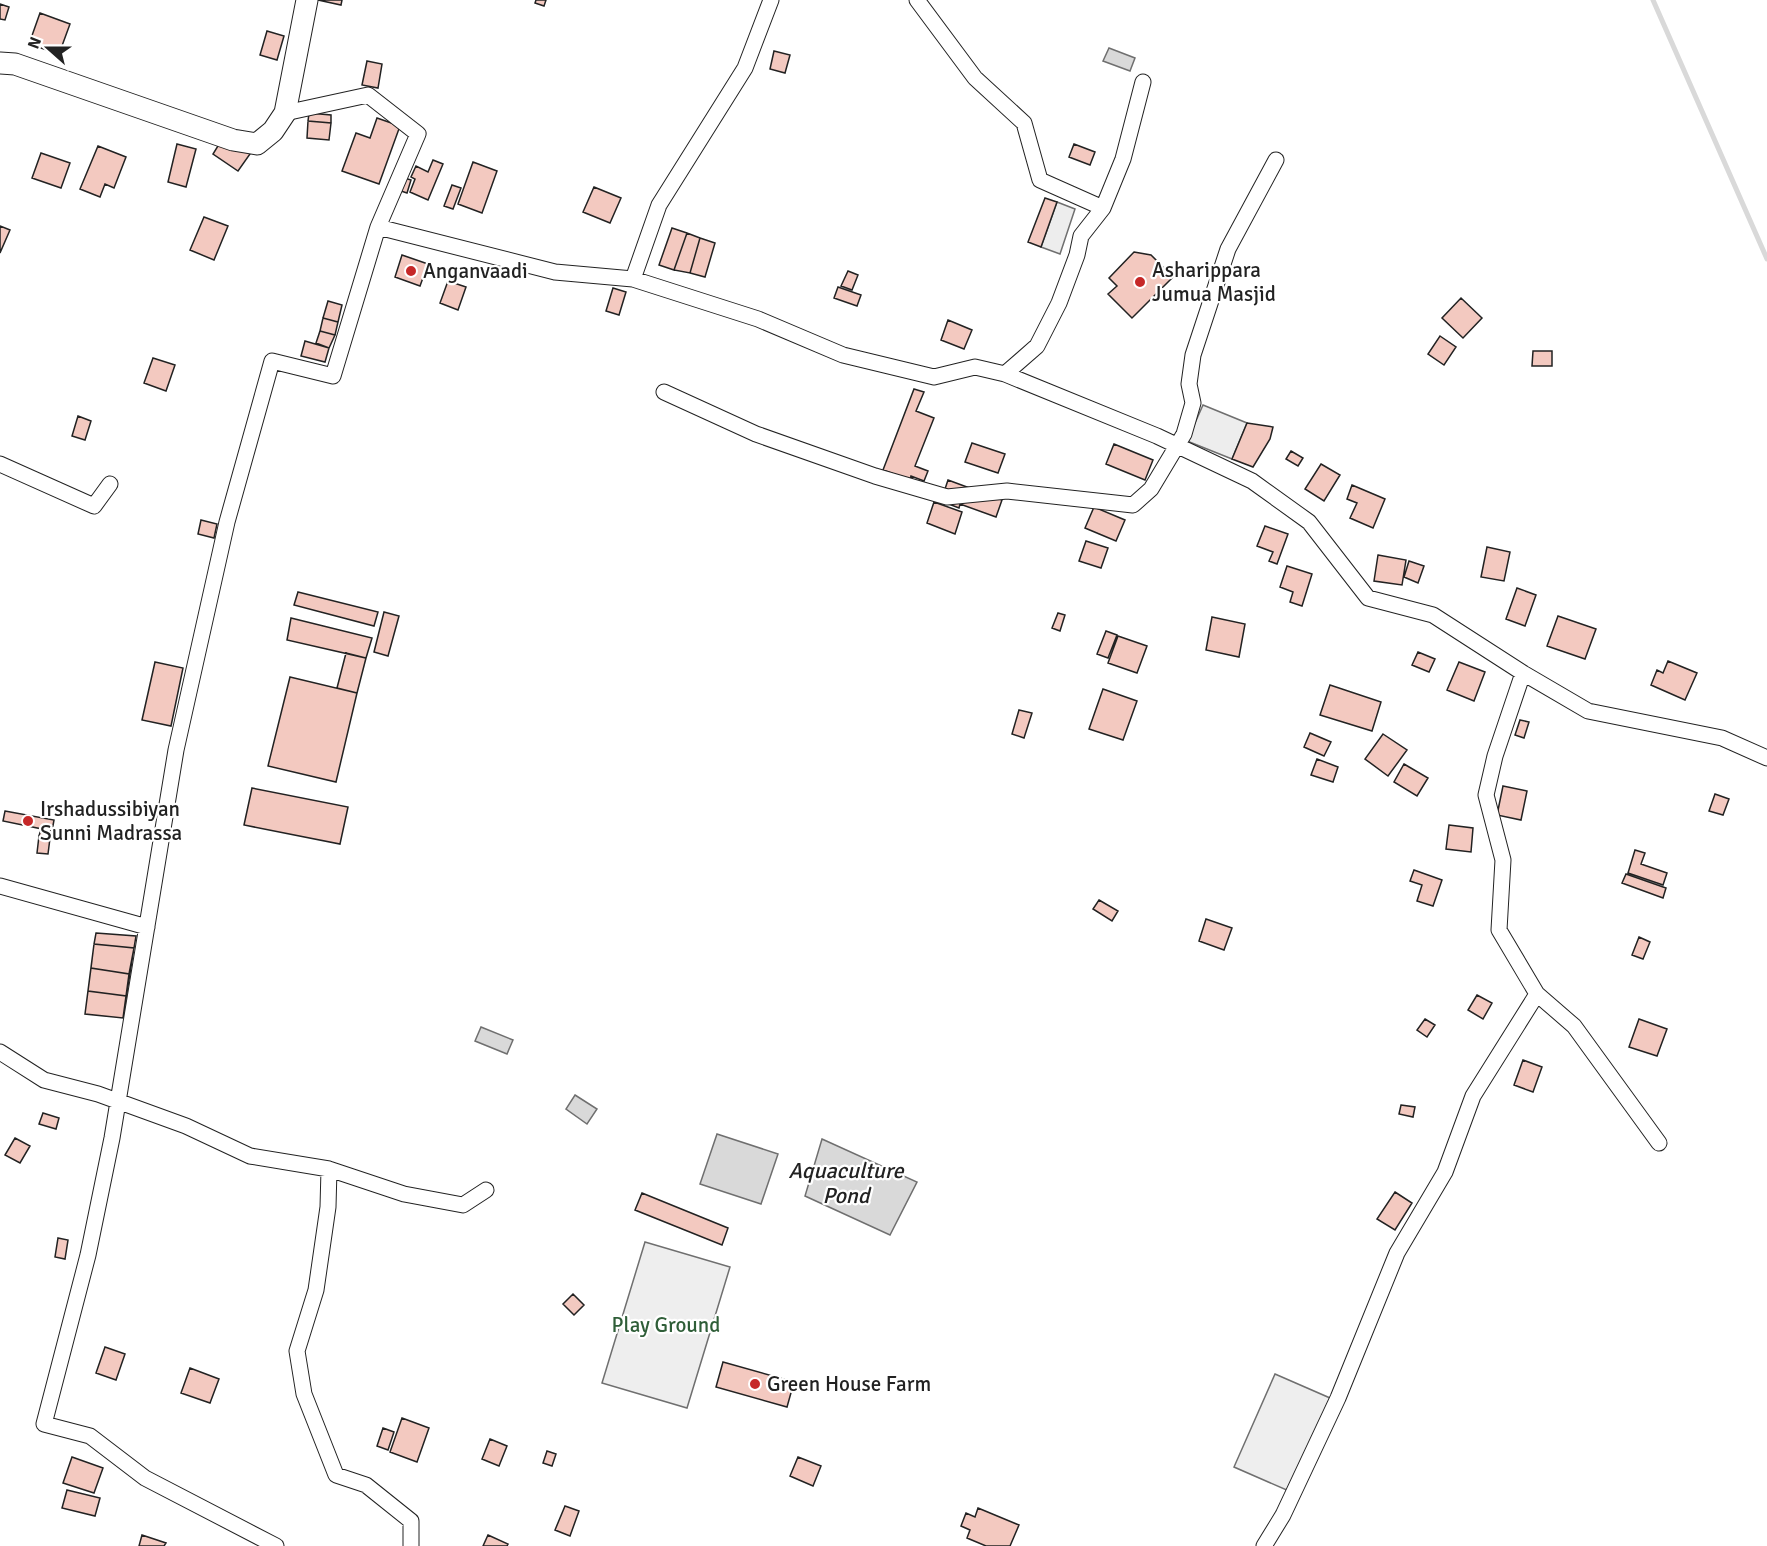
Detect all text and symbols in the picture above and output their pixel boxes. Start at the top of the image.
north arrow [18,18,78,78]
text: N [24,34,46,52]
place label: Asharippara Jumua Masjid [1152,257,1276,307]
place label: Anganvaadi [423,258,528,284]
marker: Anganvaadi [404,264,418,278]
marker: Asharippara Jumua Masjid [1133,275,1147,289]
place label: Irshadussibiyan Sunni Madrassa [40,796,182,846]
marker: Irshadussibiyan Sunni Madrassa [21,814,35,828]
water label: Aquaculture Pond [789,1157,904,1209]
park label: Play Ground [612,1312,720,1338]
place label: Green House Farm [767,1371,931,1397]
marker: Green House Farm [748,1377,762,1391]

